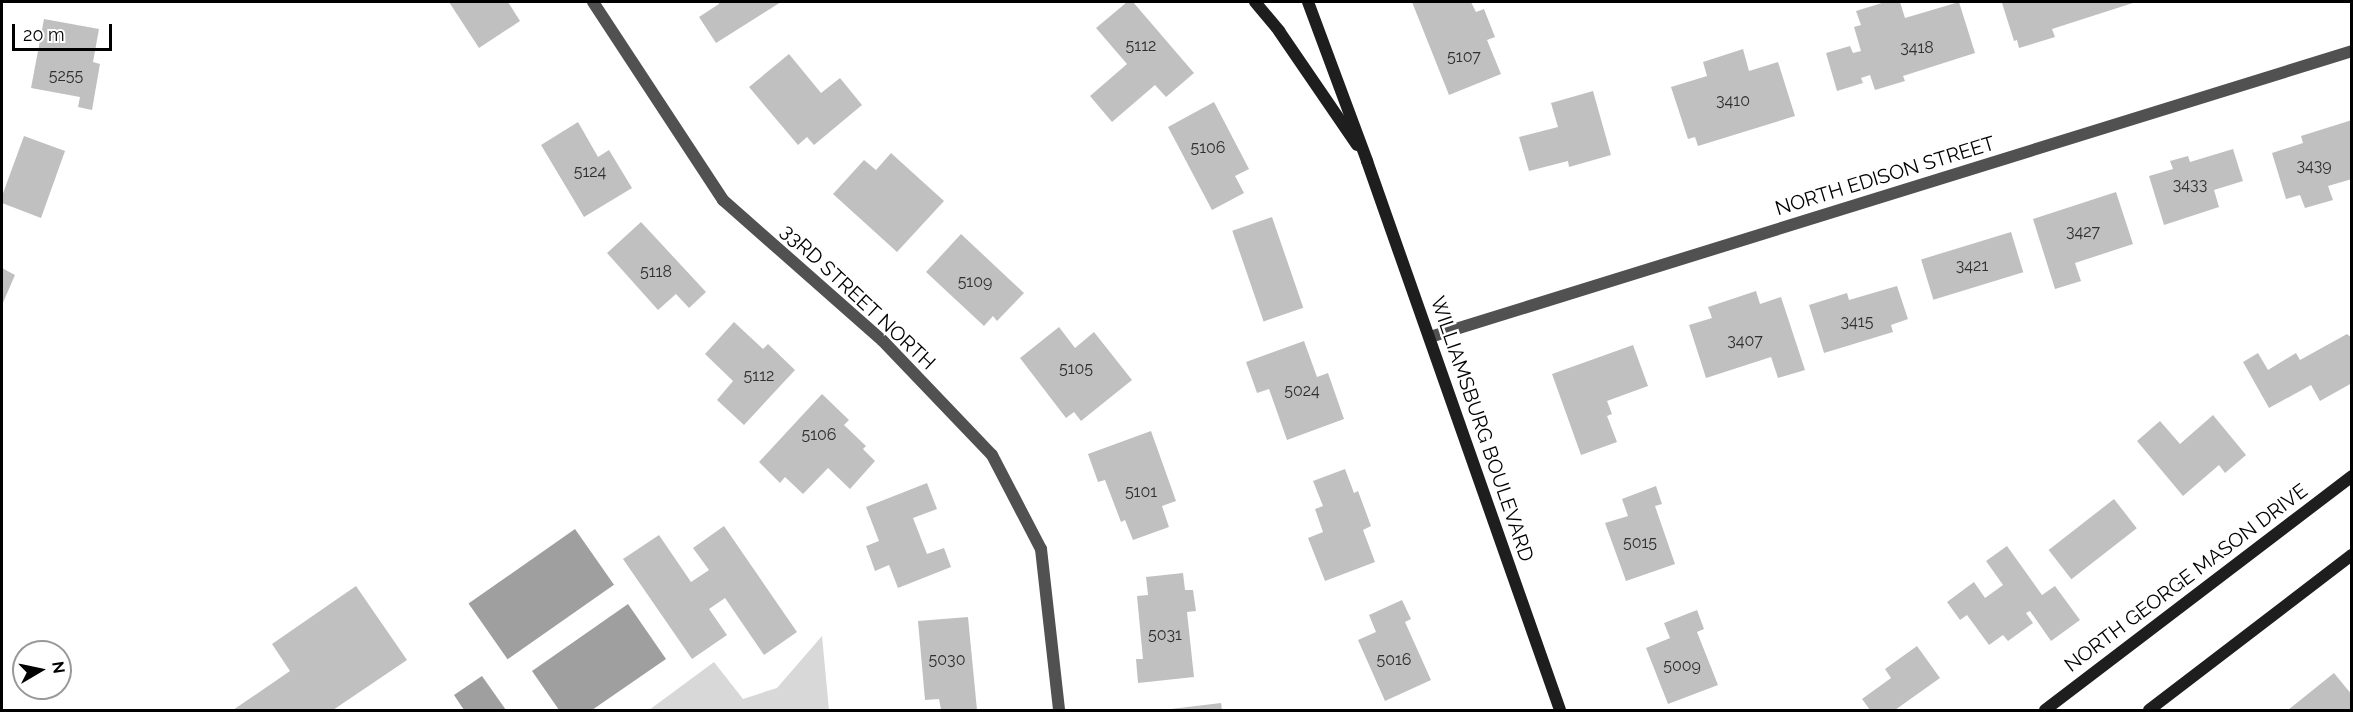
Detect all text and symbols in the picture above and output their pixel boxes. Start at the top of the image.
scale bar [15,12,116,50]
text: 20 m [23,24,65,45]
house number: 5112 [1126,36,1156,56]
house number: 3418 [1900,38,1934,58]
house number: 5107 [1447,47,1481,67]
house number: 5255 [49,66,83,86]
house number: 3410 [1716,91,1750,111]
street label: NORTH EDISON STREET [1772,131,1998,221]
house number: 5106 [1190,138,1226,158]
house number: 3439 [2296,156,2332,176]
house number: 5124 [574,162,606,182]
house number: 3433 [2173,175,2207,195]
street label: 33RD STREET NORTH [776,219,940,375]
house number: 3427 [2066,222,2100,242]
house number: 3421 [1956,256,1988,276]
house number: 5118 [640,262,672,282]
house number: 5109 [958,272,992,292]
street label: WILLIAMSBURG BOULEVARD [1425,293,1539,565]
house number: 3415 [1841,312,1873,332]
house number: 3407 [1727,331,1763,351]
house number: 5105 [1059,359,1093,379]
house number: 5112 [744,366,774,386]
house number: 5024 [1284,381,1320,401]
house number: 5106 [801,425,837,445]
street label: NORTH GEORGE MASON DRIVE [2060,479,2312,677]
house number: 5101 [1125,482,1157,502]
house number: 5015 [1623,533,1657,553]
house number: 5031 [1148,625,1182,645]
north arrow [12,640,72,700]
house number: 5030 [929,650,965,670]
house number: 5016 [1376,650,1412,670]
house number: 5009 [1663,656,1701,676]
text: N [48,660,69,675]

